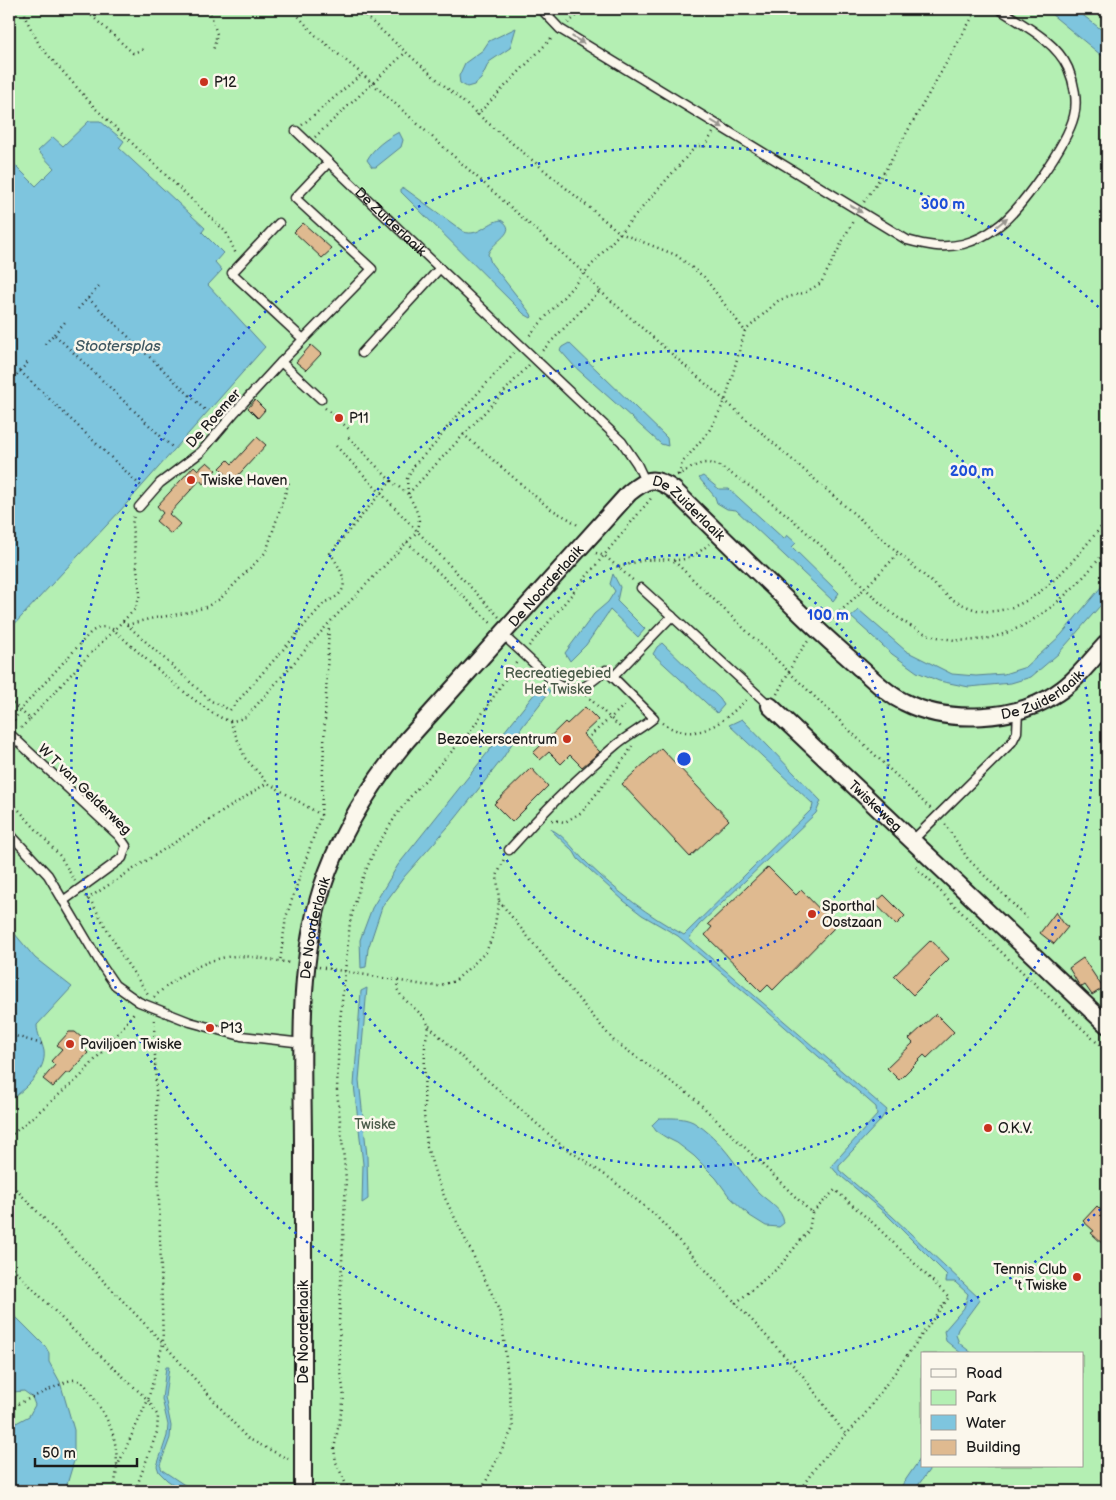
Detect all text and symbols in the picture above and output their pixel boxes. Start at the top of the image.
one-way arrow [571,35,585,44]
place label: P12 [214,74,237,91]
marker: P12 [198,76,210,88]
one-way arrow [710,120,723,129]
street label: De Zuiderlaaik [351,184,430,260]
text: 300 m [921,195,965,214]
one-way arrow [849,204,862,213]
one-way arrow [996,217,1009,228]
water label: Stootersplas [75,337,161,356]
street label: De Roemer [183,385,245,451]
place label: P11 [349,410,369,427]
marker: P11 [333,412,345,424]
text: 200 m [950,462,994,481]
place label: Twiske Haven [201,472,287,489]
street label: De Zuiderlaaik [651,472,729,545]
marker: Twiske Haven [185,474,197,486]
street label: De Noorderlaaik [505,542,587,630]
text: 100 m [807,606,849,625]
park label: Recreatiegebied Het Twiske [505,665,611,698]
street label: De Zuiderlaaik [1000,667,1087,723]
place label: Bezoekerscentrum [437,731,557,748]
marker: Bezoekerscentrum [561,733,573,745]
street label: W T van Gelderweg [34,740,135,838]
centre of rings [675,750,693,768]
street label: Twiskeweg [845,777,905,835]
street label: De Noorderlaaik [297,875,334,980]
place label: Sporthal Oostzaan [822,898,882,931]
marker: Sporthal Oostzaan [806,908,818,920]
place label: P13 [220,1020,243,1037]
marker: P13 [204,1022,216,1034]
place label: Paviljoen Twiske [80,1036,182,1053]
marker: Paviljoen Twiske [64,1038,76,1050]
park label: Twiske [354,1116,396,1133]
place label: O.K.V. [998,1120,1033,1137]
marker: O.K.V. [982,1122,994,1134]
place label: Tennis Club 't Twiske [993,1261,1067,1294]
marker: Tennis Club 't Twiske [1071,1271,1083,1283]
street label: De Noorderlaaik [295,1280,312,1384]
legend [921,1352,1084,1468]
text: Road [966,1364,1002,1383]
text: Park [966,1388,997,1407]
text: Water [966,1414,1006,1433]
scale bar [35,1435,138,1467]
text: Building [966,1438,1021,1457]
text: 50 m [42,1444,76,1463]

